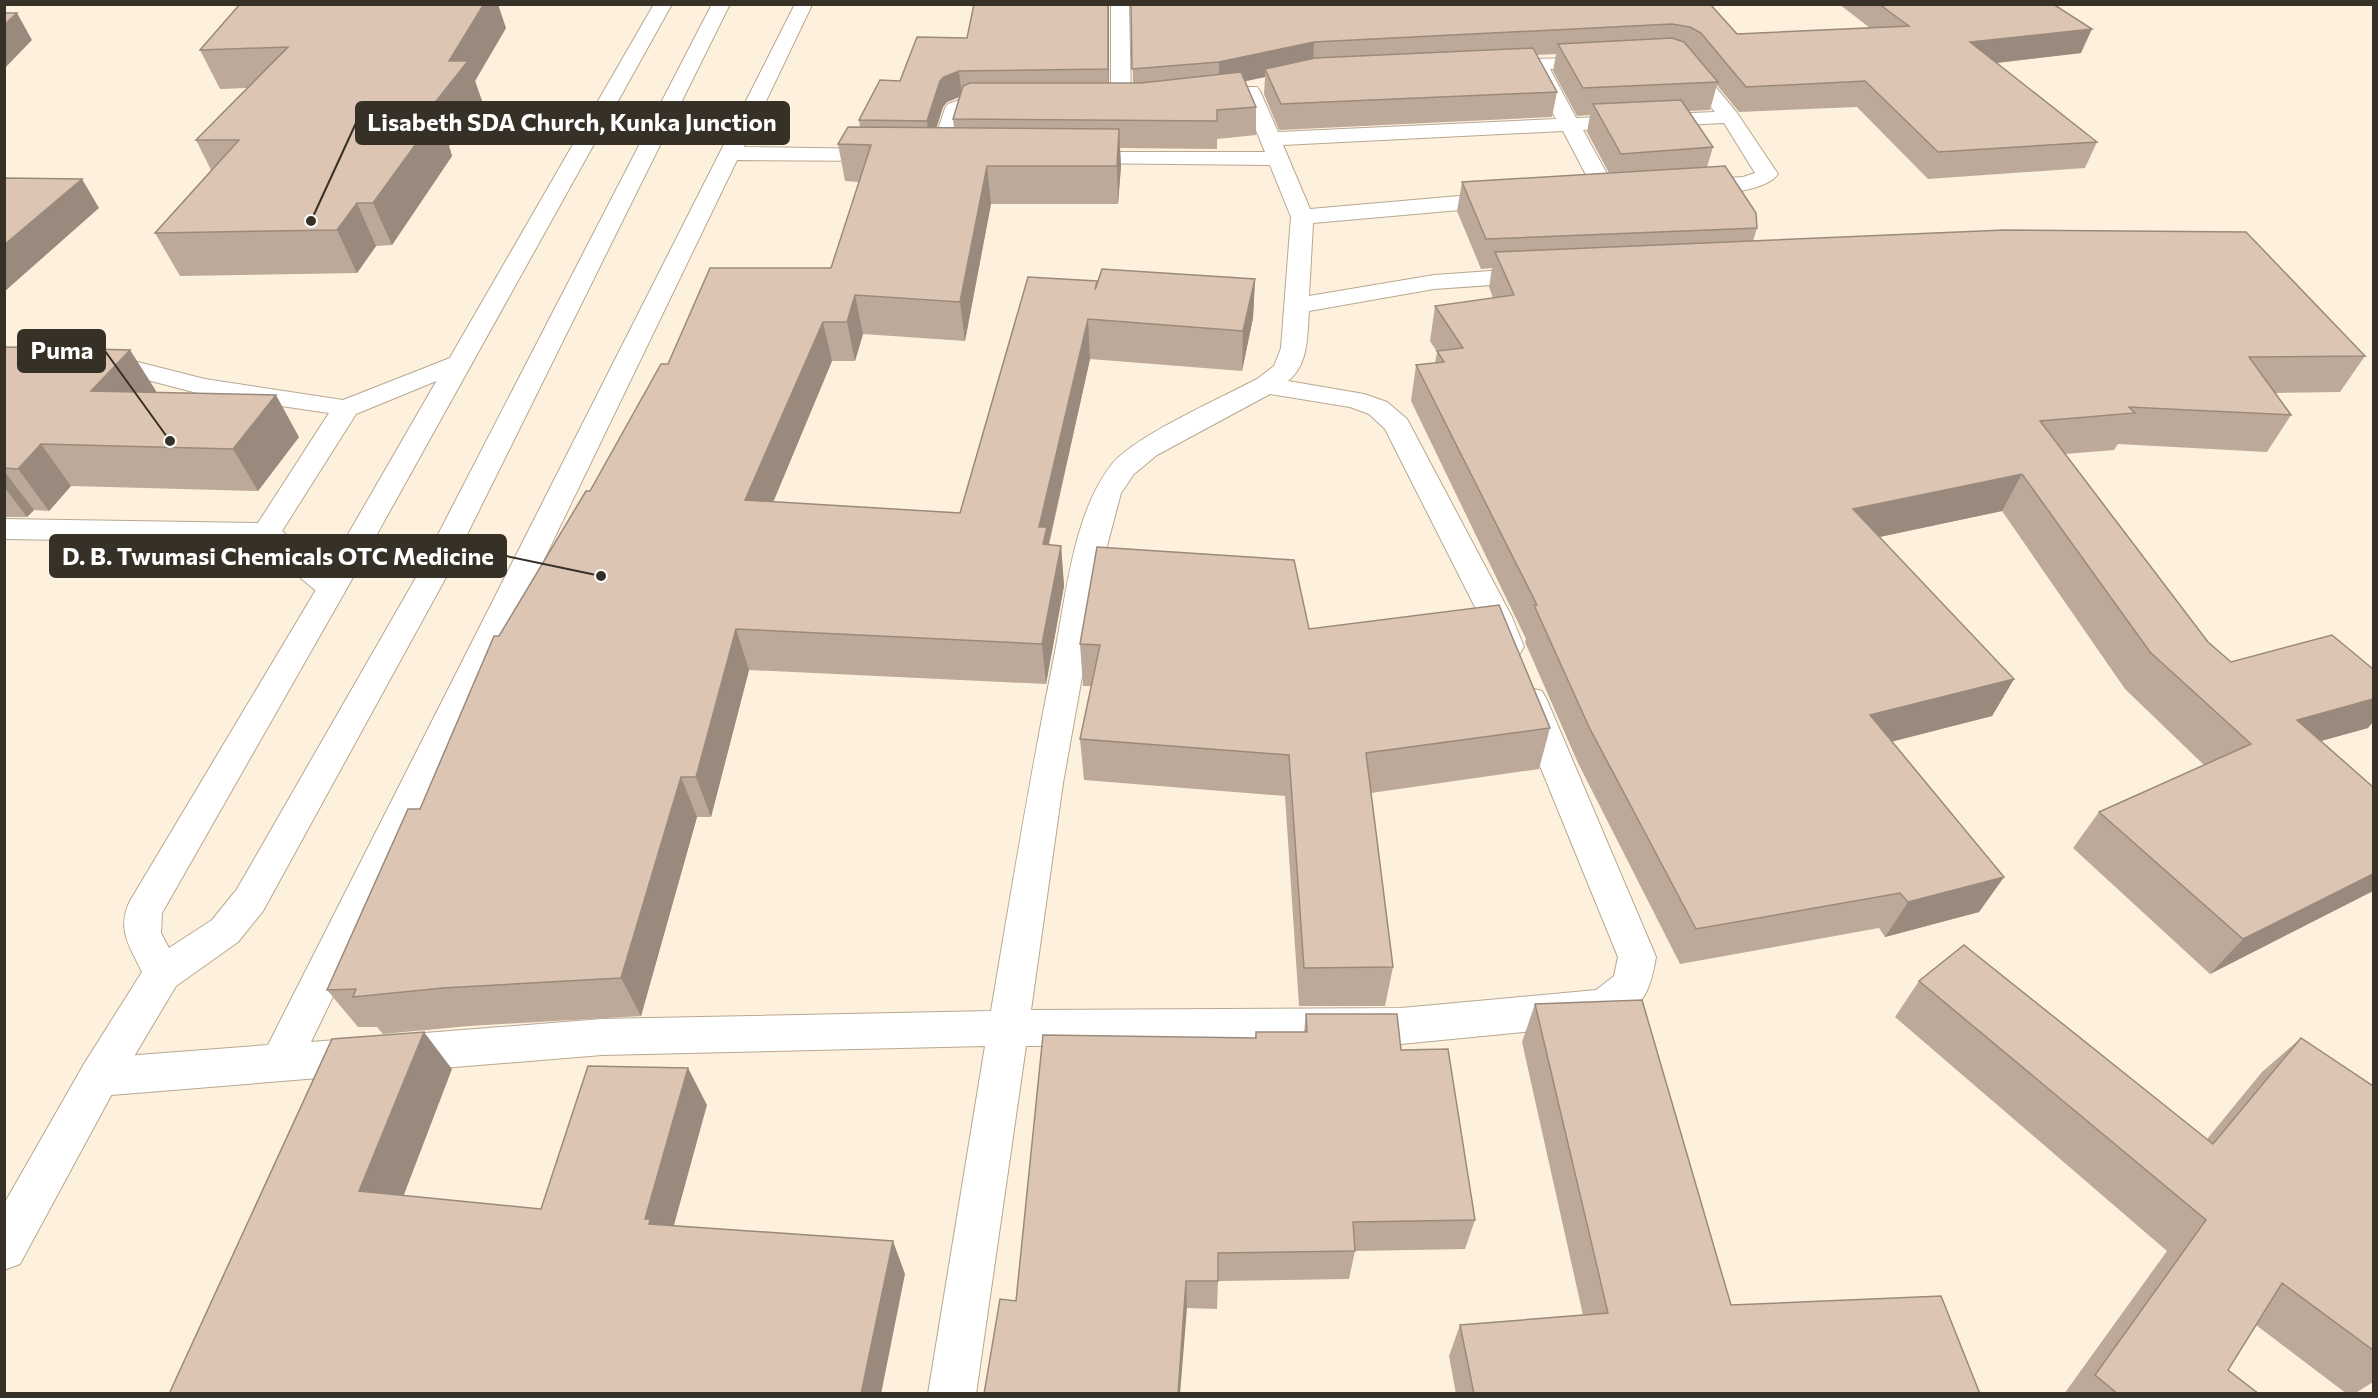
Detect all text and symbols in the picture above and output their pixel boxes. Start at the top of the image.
callout: Lisabeth SDA Church, Kunka Junction [356,102,789,144]
text: Lisabeth SDA Church, Kunka Junction [367,107,777,136]
callout: Puma [18,330,105,372]
text: Puma [31,335,93,364]
callout: D. B. Twumasi Chemicals OTC Medicine [50,535,506,577]
text: D. B. Twumasi Chemicals OTC Medicine [62,541,494,570]

